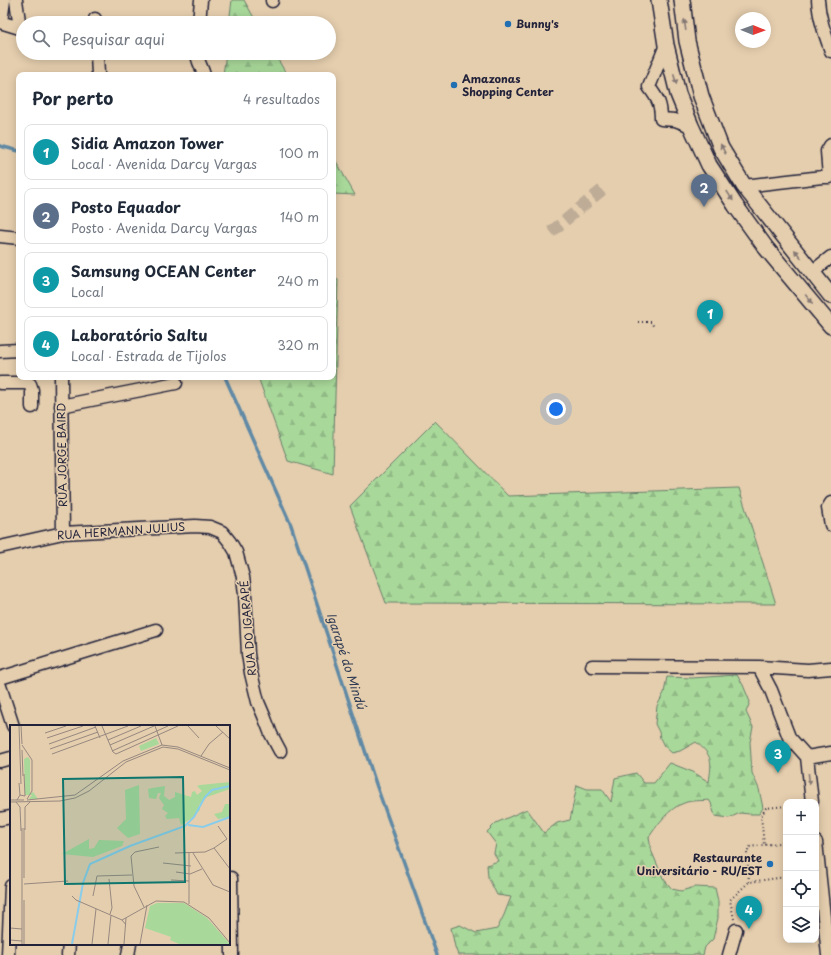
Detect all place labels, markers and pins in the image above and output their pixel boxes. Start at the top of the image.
place label: Bunny's [516,15,559,32]
marker: Bunny's [503,19,513,29]
place label: Amazonas Shopping Center [462,70,554,100]
marker: Amazonas Shopping Center [449,80,459,90]
pin: 2 [691,174,717,207]
pin: 1 [697,300,723,333]
pin: 3 [765,740,791,773]
place label: Restaurante Universitário - RU/EST [637,849,763,879]
marker: Restaurante Universitário - RU/EST [765,859,775,869]
pin: 4 [736,896,762,929]

